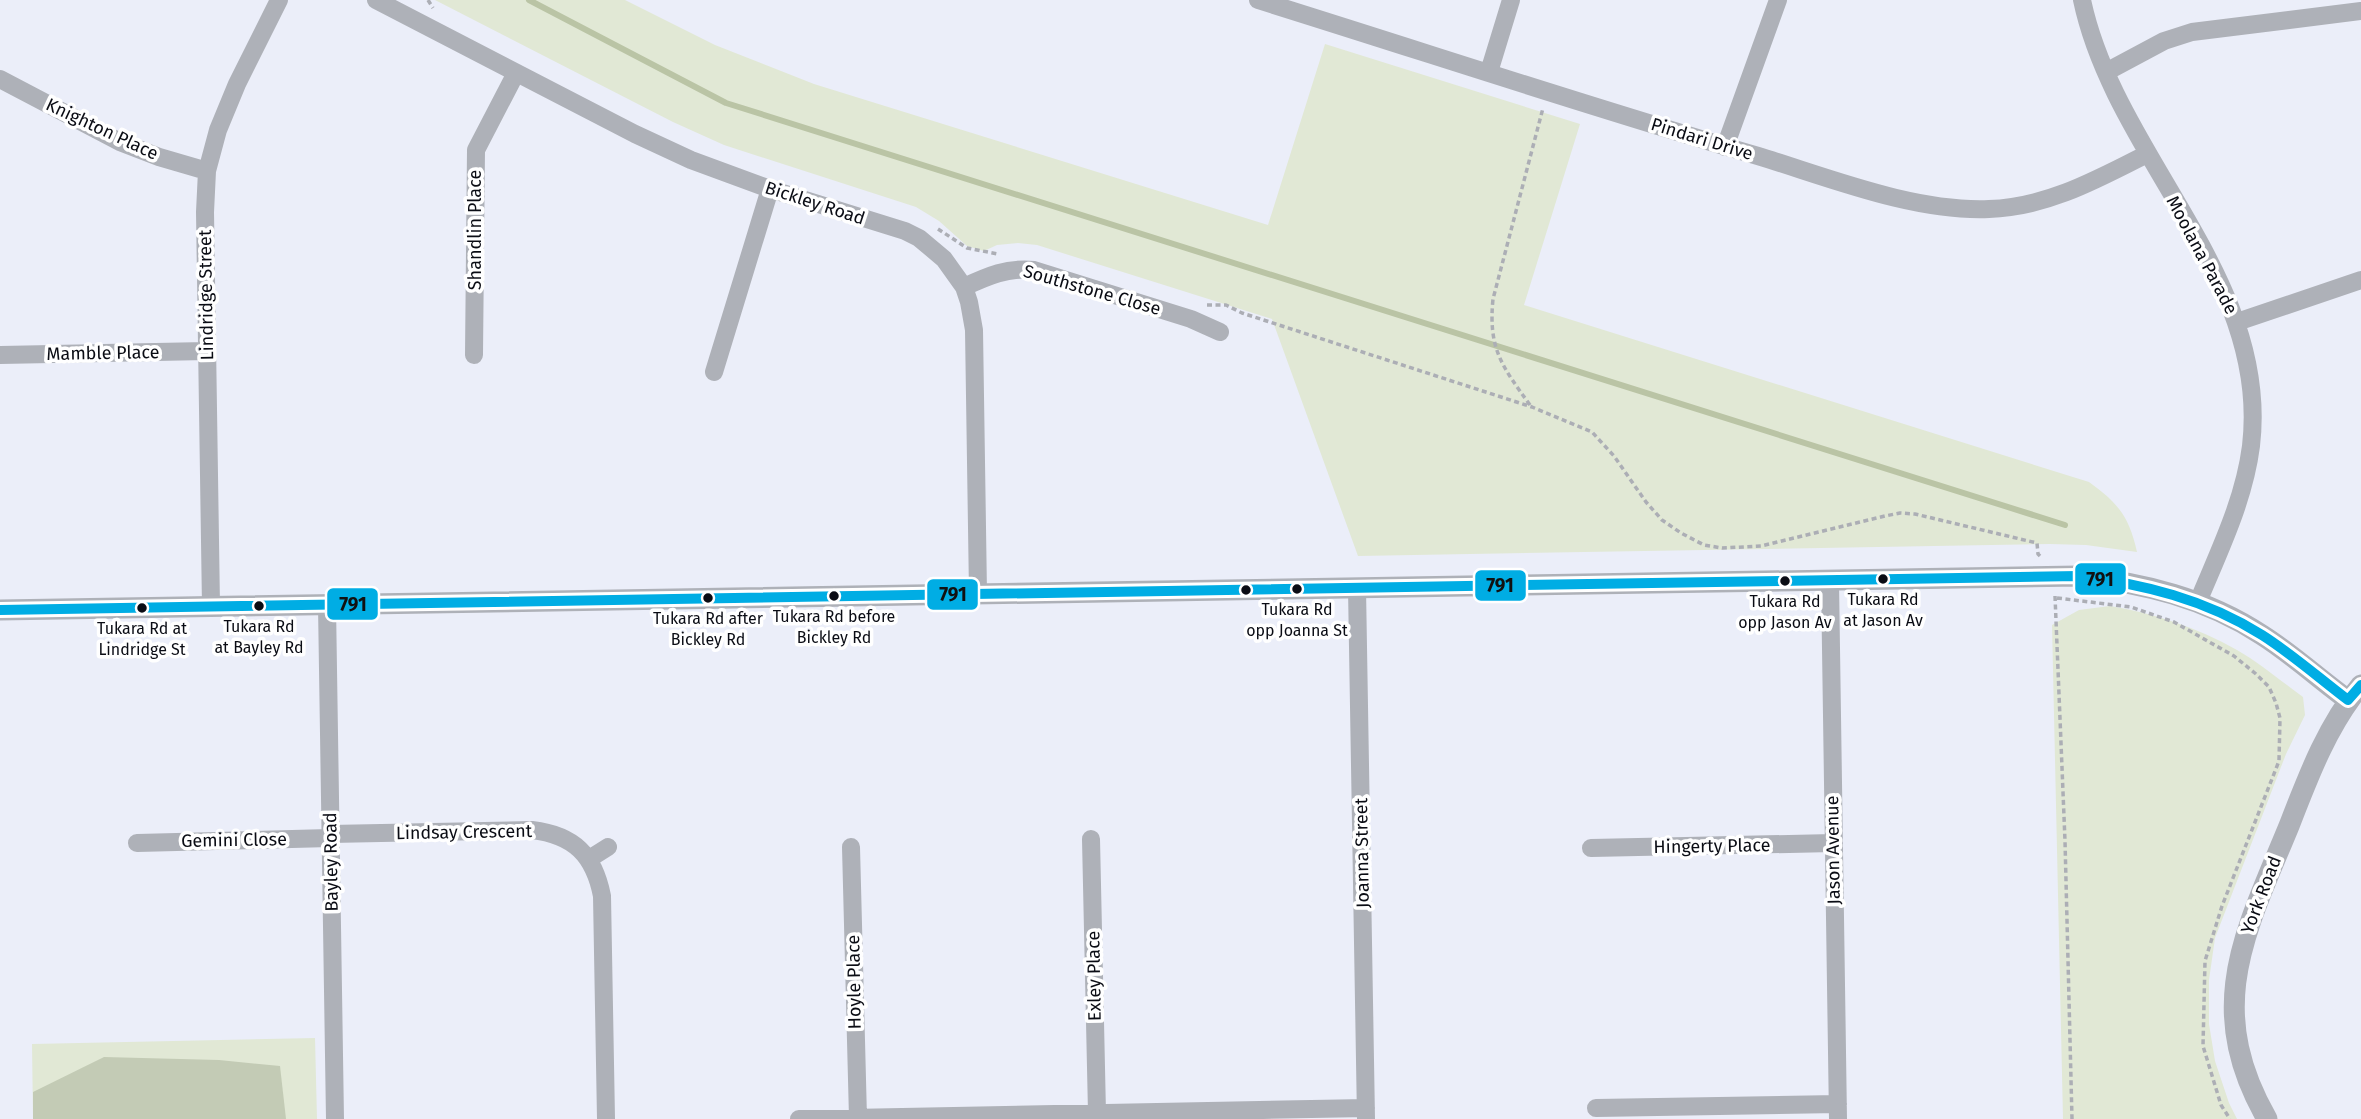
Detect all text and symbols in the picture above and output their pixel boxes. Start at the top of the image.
street label: Knighton Place [42,93,162,165]
street label: Pindari Drive [1648,113,1756,165]
street label: Shandlin Place [464,170,486,290]
street label: Bickley Road [762,176,868,230]
street label: Moolana Parade [2162,192,2242,318]
street label: Lindridge Street [194,229,218,361]
street label: Southstone Close [1021,260,1163,320]
street label: Mamble Place [46,341,160,365]
line badge: 791 [2074,562,2127,596]
text: 791 [2086,568,2114,591]
line badge: 791 [1474,569,1527,602]
marker: Tukara Rd at Jason Av [1876,572,1890,586]
text: 791 [1486,574,1514,597]
marker: Tukara Rd opp Jason Av [1778,574,1792,588]
line badge: 791 [926,578,979,611]
marker: Tukara Rd opp Joanna St [1290,582,1304,596]
text: 791 [939,583,967,606]
unlabelled marker [1239,583,1253,597]
line badge: 791 [326,587,379,621]
marker: Tukara Rd before Bickley Rd [827,589,841,603]
place label: Tukara Rd at Jason Av [1843,590,1923,630]
marker: Tukara Rd after Bickley Rd [701,591,715,605]
place label: Tukara Rd opp Jason Av [1738,592,1832,632]
text: 791 [339,593,367,616]
marker: Tukara Rd at Bayley Rd [252,599,266,613]
place label: Tukara Rd opp Joanna St [1246,600,1348,640]
marker: Tukara Rd at Lindridge St [135,601,149,615]
place label: Tukara Rd before Bickley Rd [773,607,895,647]
place label: Tukara Rd after Bickley Rd [653,609,764,649]
place label: Tukara Rd at Bayley Rd [214,617,304,657]
place label: Tukara Rd at Lindridge St [97,619,187,659]
street label: Jason Avenue [1821,795,1845,905]
street label: Joanna Street [1350,797,1374,908]
street label: Bayley Road [319,812,343,912]
street label: Lindsay Crescent [396,820,533,844]
street label: Gemini Close [181,828,287,852]
street label: Hingerty Place [1653,834,1771,858]
street label: York Road [2236,853,2286,937]
street label: Exley Place [1082,931,1106,1021]
street label: Hoyle Place [842,935,866,1029]

